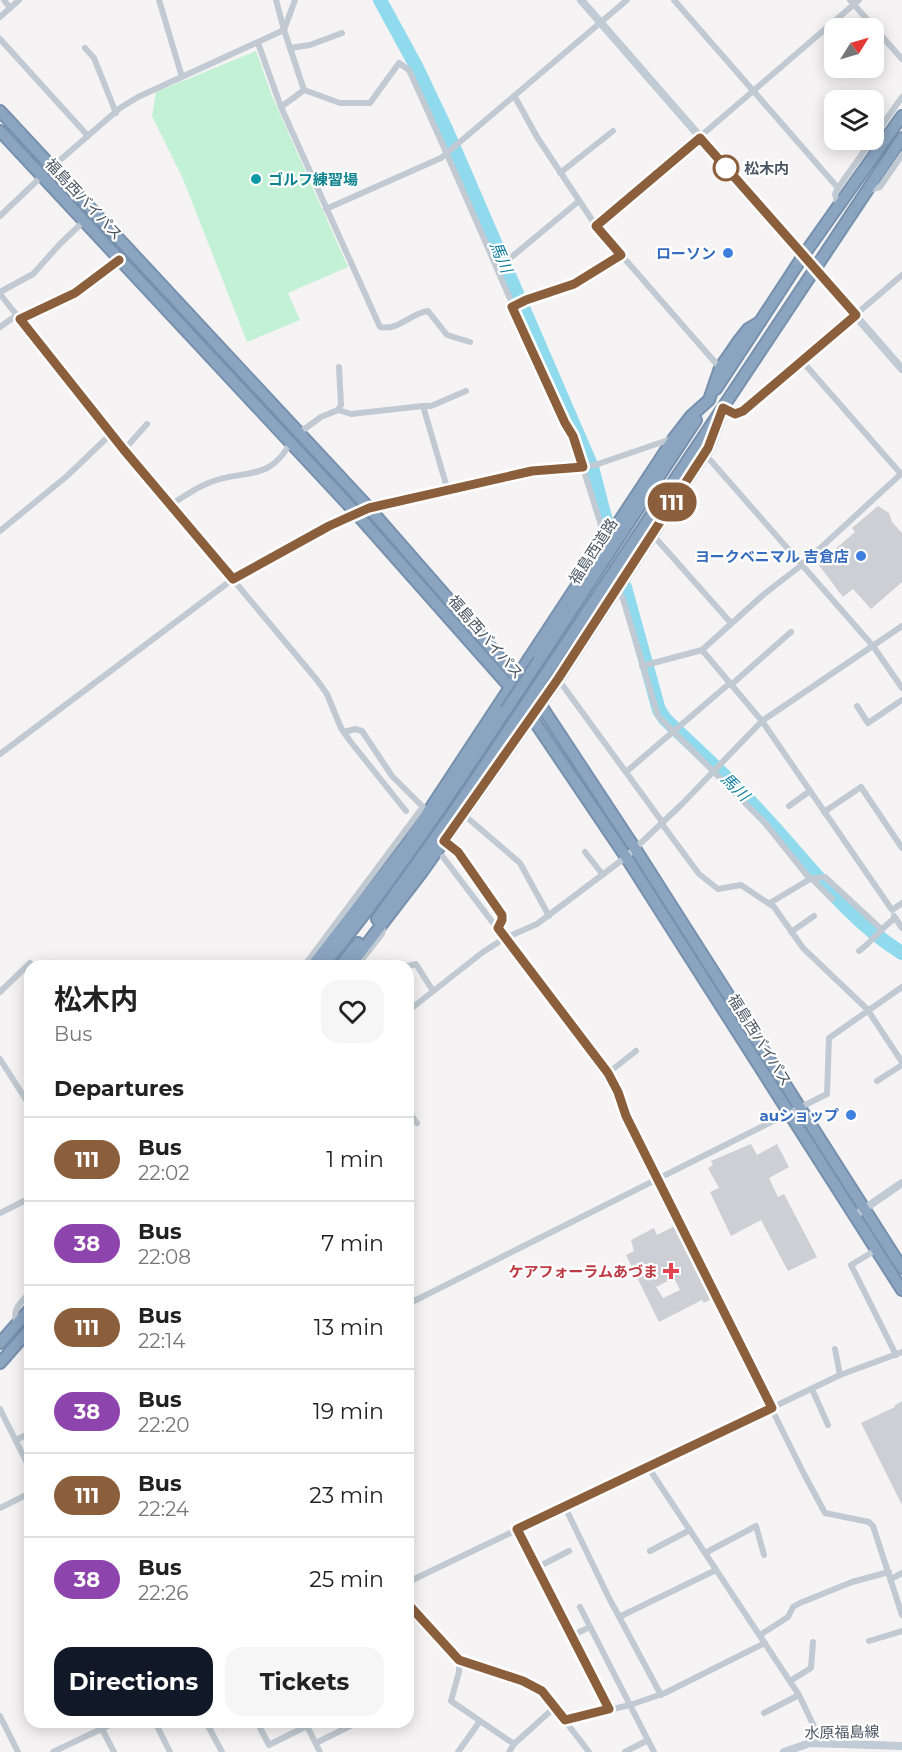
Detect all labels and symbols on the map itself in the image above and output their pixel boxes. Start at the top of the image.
north arrow [824,18,884,78]
street label: 福島西バイパス [41,154,127,244]
marker: 松木内 [713,155,739,181]
place label: 松木内 [744,159,789,178]
place label: ゴルフ練習場 [268,170,358,189]
marker: ゴルフ練習場 [249,172,263,186]
water label: 馬川 [486,239,517,277]
place label: ローソン [656,244,716,263]
marker: ローソン [721,246,735,260]
line badge: 111 [638,482,706,522]
street label: 福島西道路 [565,514,621,588]
place label: ヨークベニマル 吉倉店 [695,547,849,566]
marker: ヨークベニマル 吉倉店 [854,549,868,563]
street label: 福島西バイパス [444,591,528,683]
water label: 馬川 [717,769,755,806]
street label: 福島西バイパス [724,991,796,1089]
place label: auショップ [759,1106,839,1125]
marker: auショップ [844,1108,858,1122]
place label: ケアフォーラムあづま [508,1262,658,1281]
marker: ケアフォーラムあづま [662,1262,680,1280]
street label: 水原福島線 [804,1722,880,1742]

